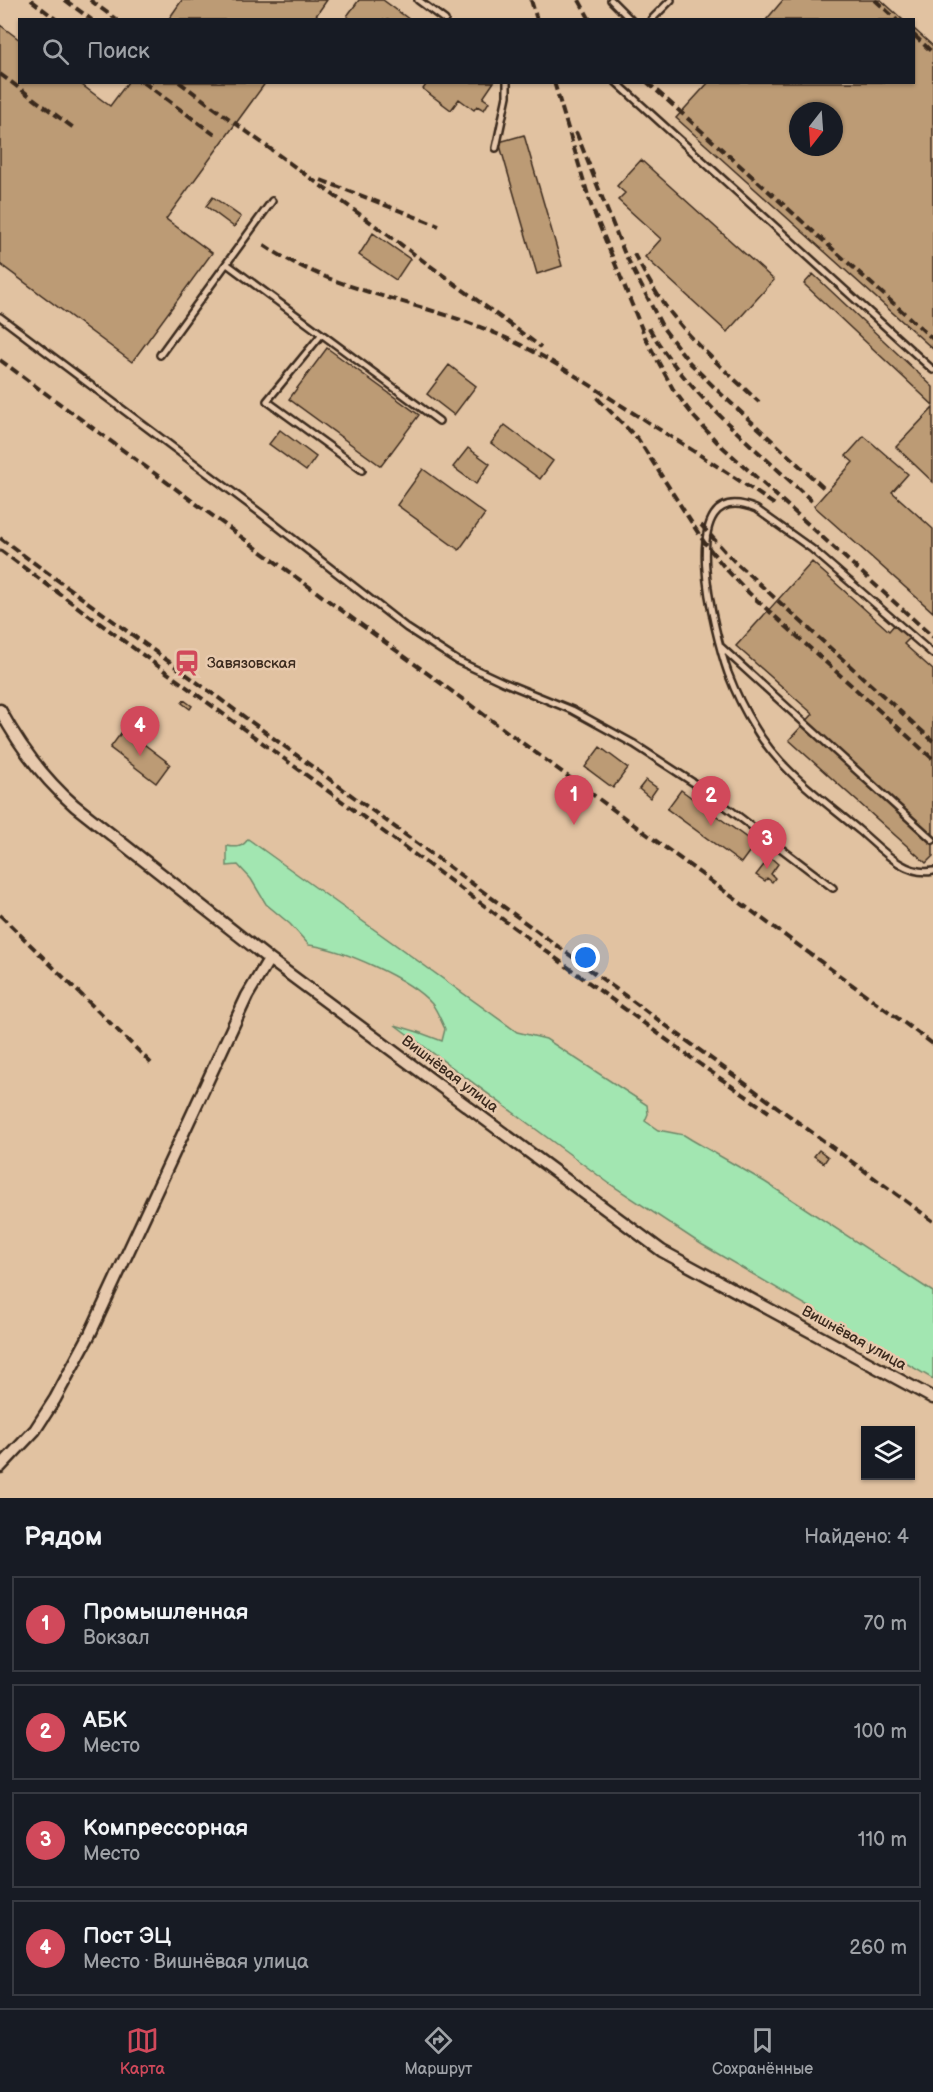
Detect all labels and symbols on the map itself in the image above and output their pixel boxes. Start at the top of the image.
north arrow [789,102,843,156]
station icon: Завязовская [172,648,202,678]
place label: Завязовская [207,654,296,673]
pin: 4 [120,706,160,756]
pin: 1 [554,776,594,825]
pin: 2 [692,776,730,826]
pin: 3 [748,820,786,869]
your location [571,943,600,972]
street label: Вишнёвая улица [398,1031,502,1117]
street label: Вишнёвая улица [798,1301,910,1375]

